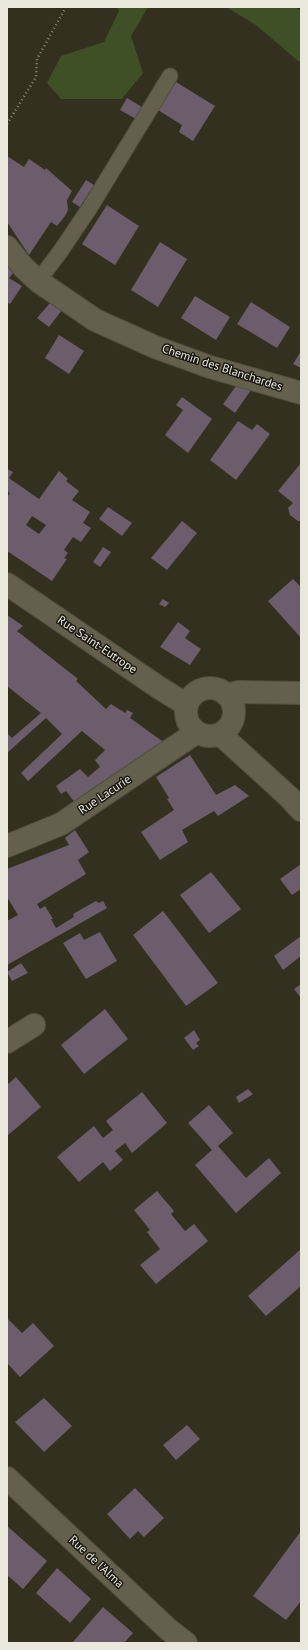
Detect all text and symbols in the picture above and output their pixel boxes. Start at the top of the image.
street label: Chemin des Blanchardes [160,342,284,394]
street label: Rue Saint-Eutrope [54,613,140,677]
street label: Rue Lacurie [76,772,134,818]
street label: Rue de l'Alma [66,1533,126,1591]

